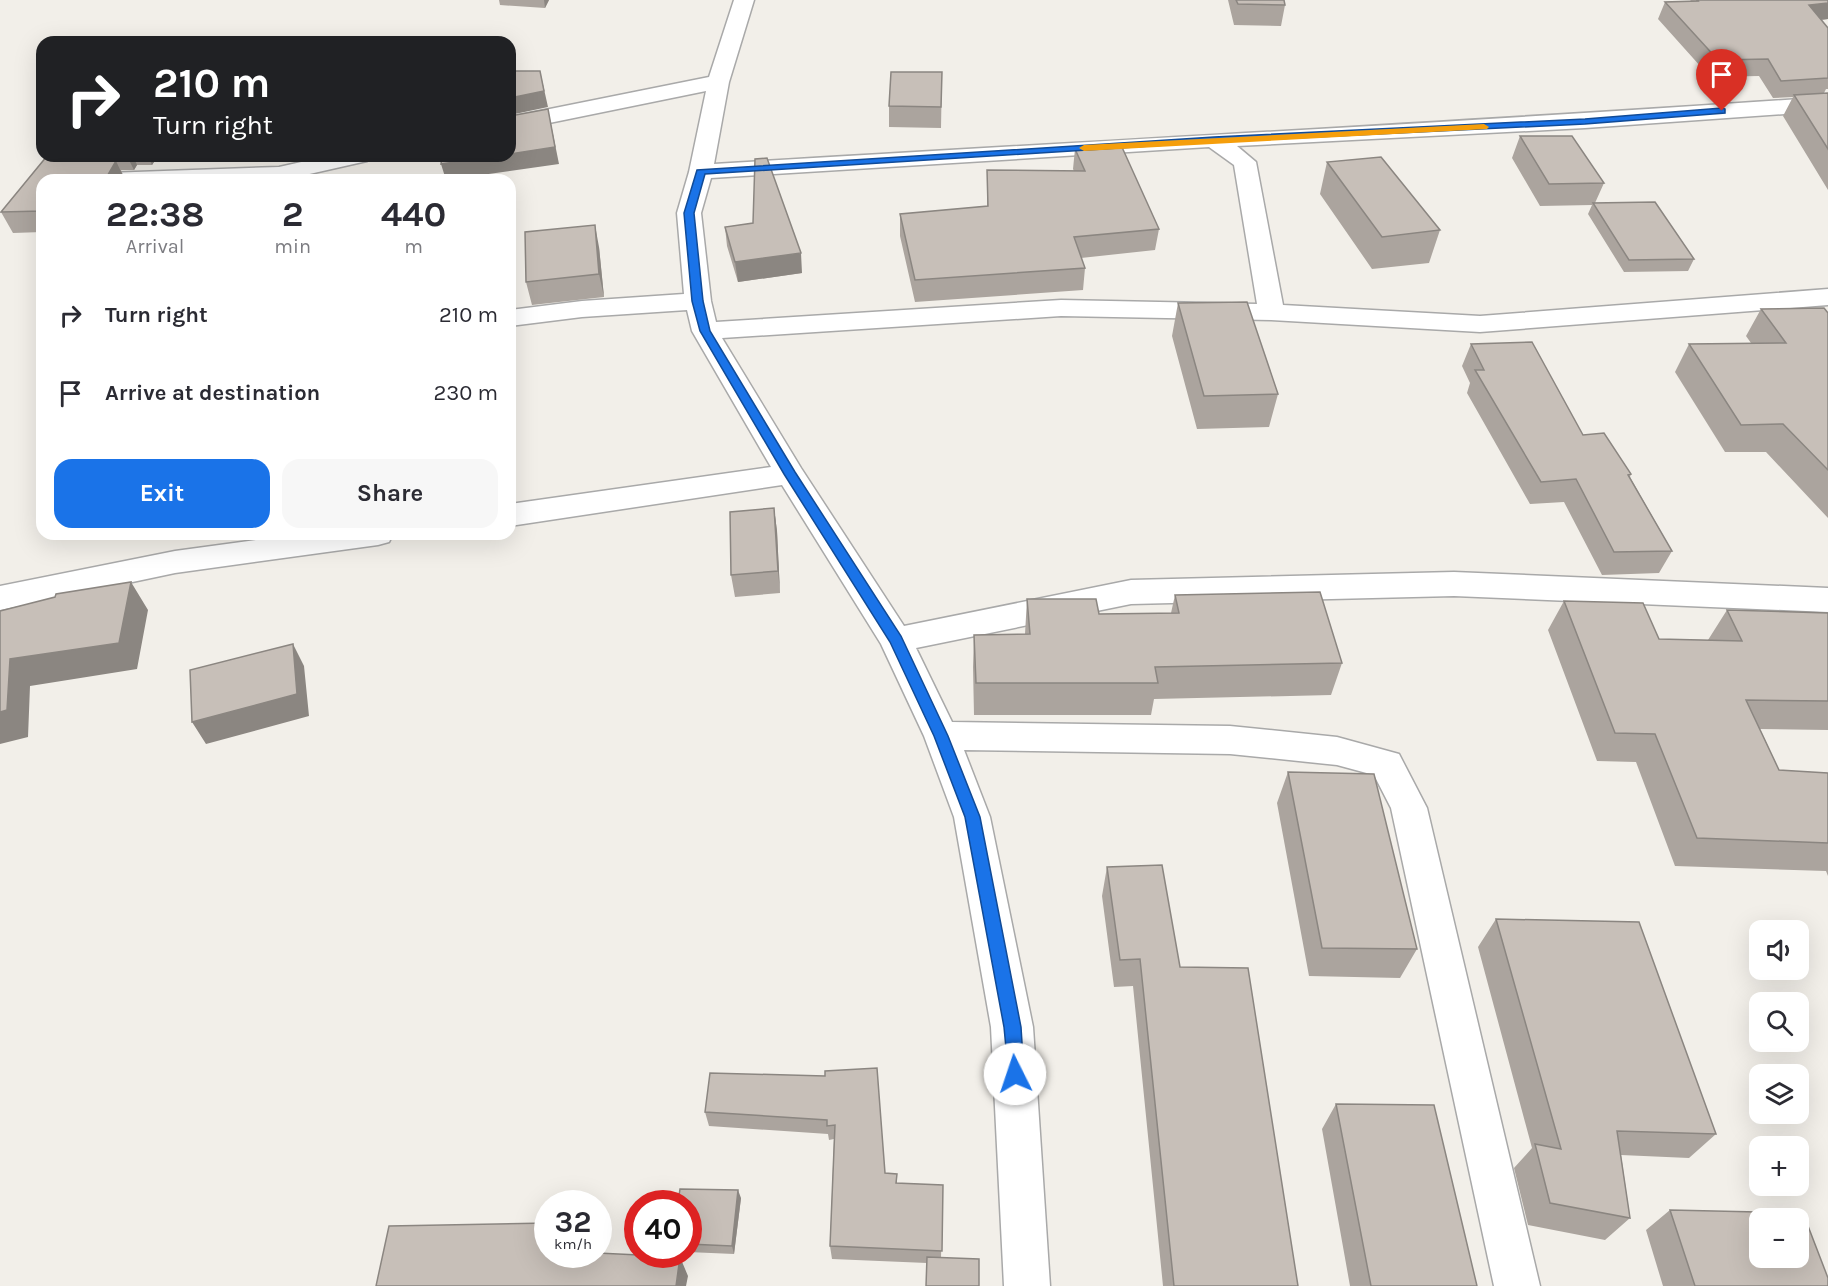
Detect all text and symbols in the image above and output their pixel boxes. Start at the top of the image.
pin [1696,49,1747,111]
text: 210 m [153,58,270,108]
icon: arrive [1705,58,1738,91]
icon: right [54,60,132,138]
text: Turn right [153,109,273,141]
text: 22:38 [106,193,205,235]
text: 2 [282,193,304,235]
text: 440 [381,193,446,235]
text: Arrival [126,235,184,258]
text: min [274,235,311,258]
text: m [404,235,423,258]
icon: right [54,299,87,332]
text: Turn right [105,302,208,328]
text: 210 m [439,302,498,328]
icon: arrive [54,377,87,410]
text: Arrive at destination [105,380,320,406]
text: 230 m [433,380,498,406]
button: Exit [54,459,270,528]
button: Share [282,459,498,528]
map controls [1749,920,1809,1268]
button: sound [1749,920,1809,980]
button: search [1749,992,1809,1052]
position arrow [983,1042,1047,1106]
button: layers [1749,1064,1809,1124]
button: + [1749,1136,1809,1196]
speed limit sign: 40 [624,1190,702,1268]
text: 32 [555,1204,591,1240]
button: − [1749,1208,1809,1268]
text: km/h [554,1235,592,1253]

